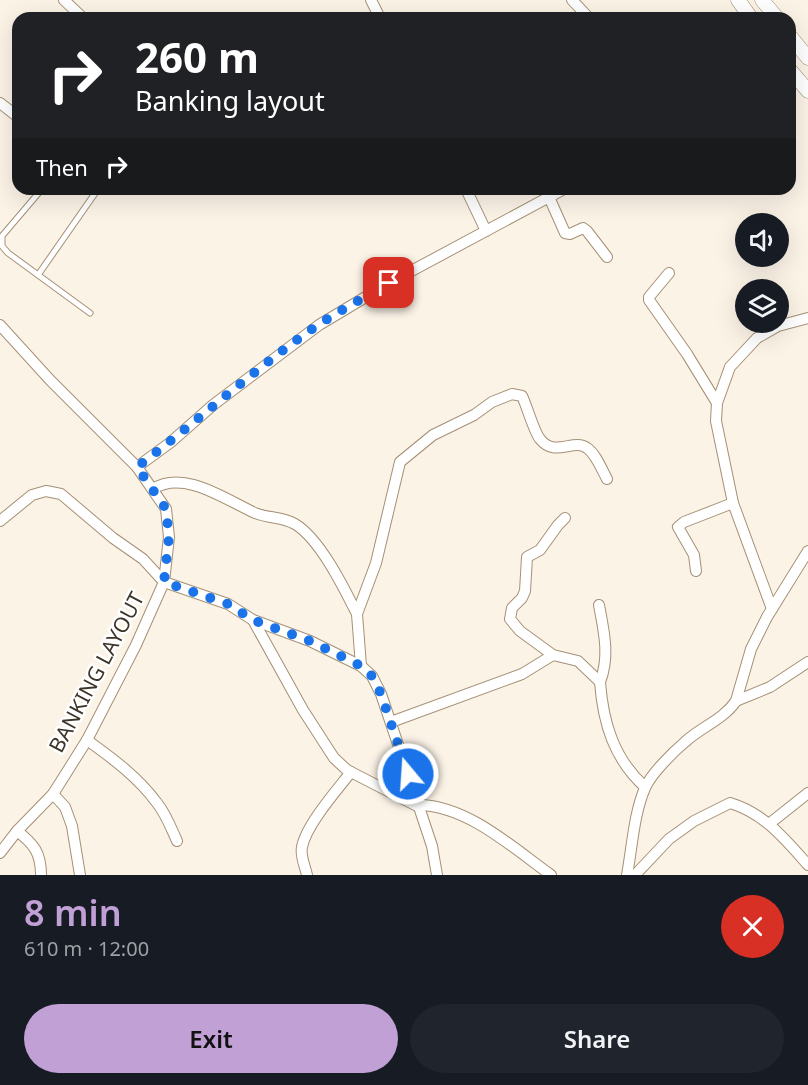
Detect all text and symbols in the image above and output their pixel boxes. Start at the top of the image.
text: 260 m [135,28,259,85]
icon: right [36,36,114,114]
text: Banking layout [135,82,325,119]
icon: right [100,150,133,183]
text: Then [36,152,88,182]
map controls [735,213,789,333]
button: sound [735,213,789,267]
pin [363,257,414,308]
icon: arrive [372,266,405,299]
button: layers [735,279,789,333]
street label: BANKING LAYOUT [42,587,150,757]
position arrow [376,742,440,806]
text: 8 min [24,888,122,937]
button: close [721,895,784,958]
text: 610 m · 12:00 [24,935,149,962]
button: Exit [24,1004,398,1073]
button: Share [410,1004,784,1073]

